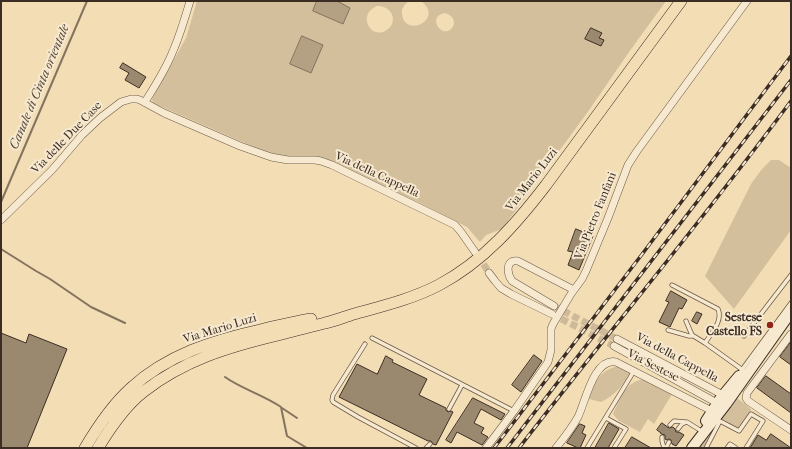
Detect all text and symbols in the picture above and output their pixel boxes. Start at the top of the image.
water label: Canale di Cinta orientale [7,22,73,152]
street label: Via delle Due Case [29,99,105,177]
street label: Via Mario Luzi [503,146,561,214]
street label: Via della Cappella [333,149,421,201]
street label: Via Pietro Fanfani [572,170,620,262]
street label: Via Mario Luzi [182,311,258,347]
place label: Sestese Castello FS [706,311,762,339]
marker: Sestese Castello FS [765,320,775,330]
street label: Via della Cappella [633,330,721,386]
street label: Via Sestese [625,347,681,385]

